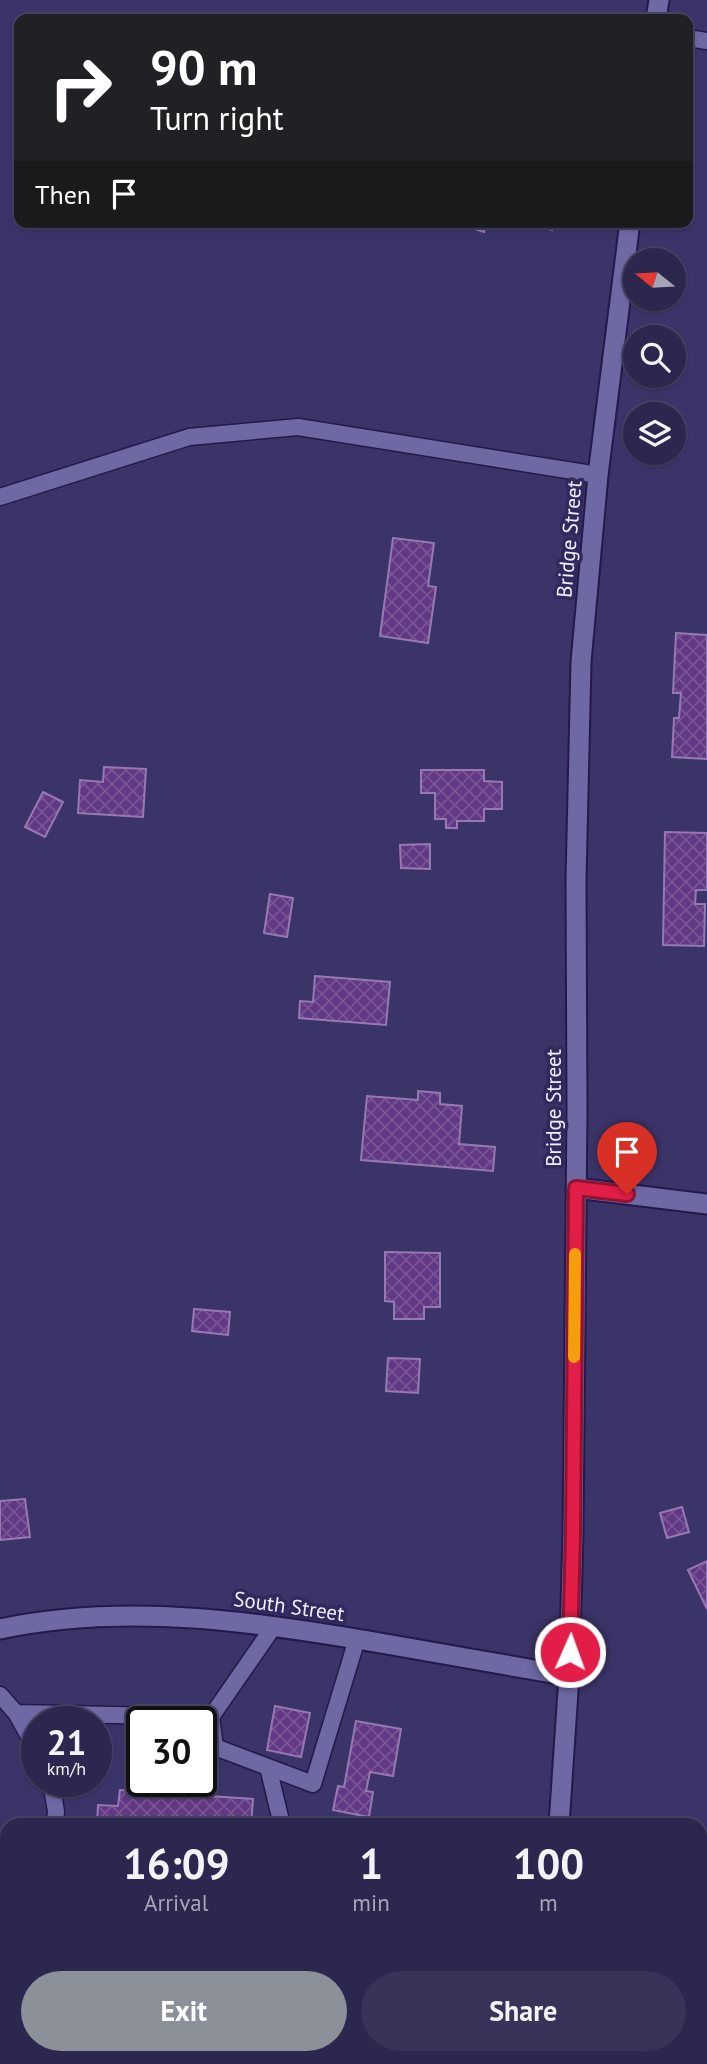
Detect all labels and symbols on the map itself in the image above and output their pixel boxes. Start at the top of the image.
north arrow [623,248,686,312]
street label: Bridge Street [550,479,588,599]
street label: Bridge Street [540,1049,567,1167]
pin [597,1122,657,1194]
street label: South Street [232,1585,346,1627]
position arrow [533,1615,607,1689]
speed limit sign: 30 [126,1706,217,1797]

